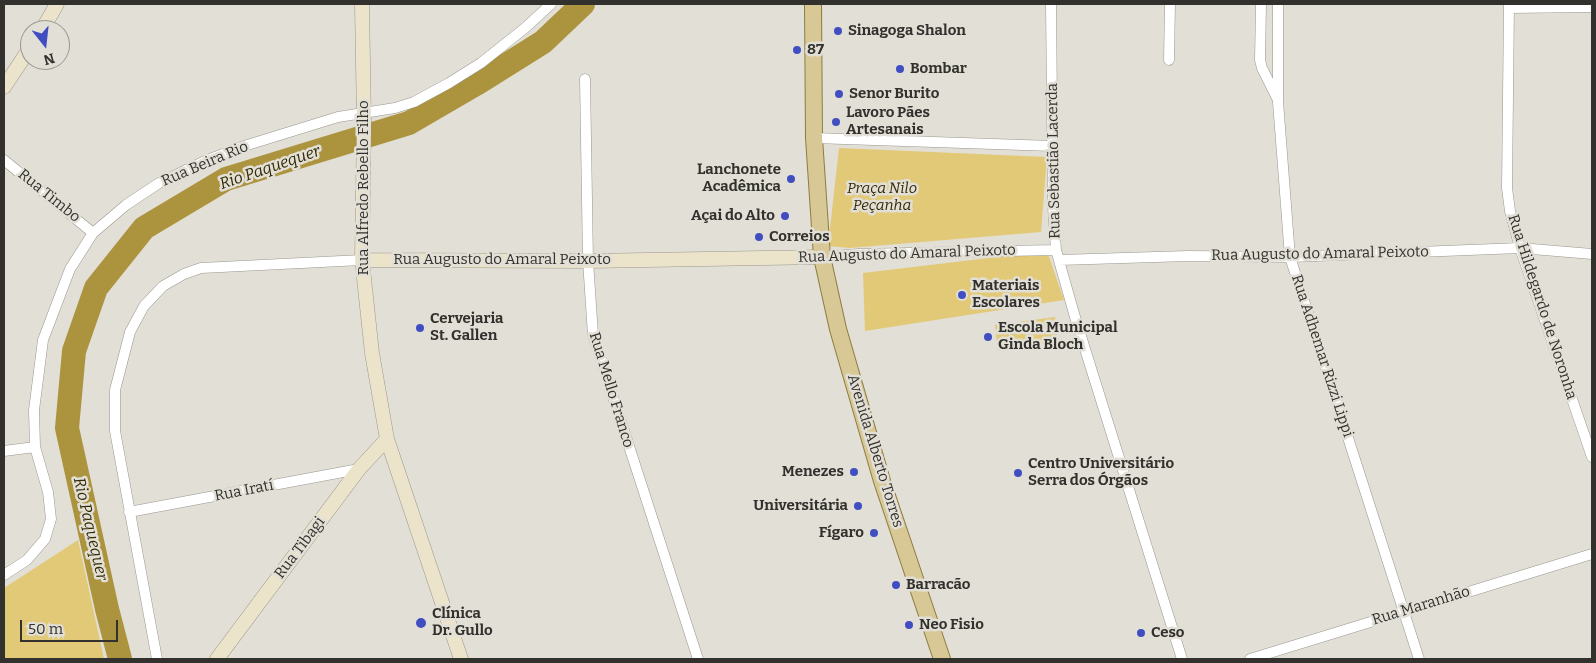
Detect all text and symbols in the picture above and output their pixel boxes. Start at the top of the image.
north arrow [20,20,70,70]
place label: Sinagoga Shalon [848,22,966,40]
marker: Sinagoga Shalon [832,25,844,37]
place label: 87 [807,41,824,59]
marker: 87 [791,44,803,56]
text: N [41,49,57,69]
place label: Bombar [910,60,967,78]
marker: Bombar [894,63,906,75]
street label: Rua Sebastião Lacerda [1044,83,1064,239]
place label: Senor Burito [849,85,939,103]
marker: Senor Burito [833,88,845,100]
street label: Rua Alfredo Rebello Filho [355,100,373,276]
place label: Lavoro Pães Artesanais [846,104,930,139]
marker: Lavoro Pães Artesanais [830,116,842,128]
street label: Rua Beira Rio [159,138,251,190]
water label: Rio Paquequer [217,142,323,194]
place label: Lanchonete Acadêmica [697,161,781,196]
street label: Rua Timbo [14,166,84,226]
marker: Lanchonete Acadêmica [785,173,797,185]
park label: Praça Nilo Peçanha [847,180,917,215]
place label: Açai do Alto [691,207,775,225]
marker: Açai do Alto [779,210,791,222]
street label: Rua Hildegardo de Noronha [1504,212,1580,402]
place label: Correios [769,228,830,246]
marker: Correios [753,231,765,243]
street label: Rua Augusto do Amaral Peixoto [798,241,1016,267]
street label: Rua Augusto do Amaral Peixoto [1211,243,1429,265]
street label: Rua Augusto do Amaral Peixoto [393,251,611,269]
street label: Rua Adhemar Rizzi Lippi [1287,272,1357,440]
place label: Materiais Escolares [972,277,1040,312]
marker: Materiais Escolares [956,289,968,301]
place label: Cervejaria St. Gallen [430,310,504,345]
place label: Escola Municipal Ginda Bloch [998,319,1118,354]
marker: Cervejaria St. Gallen [414,322,426,334]
street label: Rua Mello Franco [585,330,637,450]
marker: Escola Municipal Ginda Bloch [982,331,994,343]
street label: Avenida Alberto Torres [843,372,907,530]
place label: Centro Universitário Serra dos Órgãos [1028,455,1174,490]
place label: Menezes [782,463,844,481]
marker: Menezes [848,466,860,478]
marker: Centro Universitário Serra dos Órgãos [1012,467,1024,479]
water label: Rio Paquequer [69,476,111,582]
street label: Rua Iratí [213,476,275,506]
place label: Universitária [753,497,848,515]
marker: Universitária [852,500,864,512]
street label: Rua Tibagi [271,514,329,582]
place label: Fígaro [819,524,864,542]
marker: Fígaro [868,527,880,539]
place label: Barracão [906,576,970,594]
marker: Barracão [890,579,902,591]
street label: Rua Maranhão [1370,583,1472,629]
place label: Clínica Dr. Gullo [432,605,493,640]
scale bar [22,610,120,642]
marker: Clínica Dr. Gullo [414,616,428,630]
place label: Neo Fisio [919,616,984,634]
marker: Neo Fisio [903,619,915,631]
text: 50 m [28,620,63,638]
place label: Ceso [1151,624,1184,642]
marker: Ceso [1135,627,1147,639]

